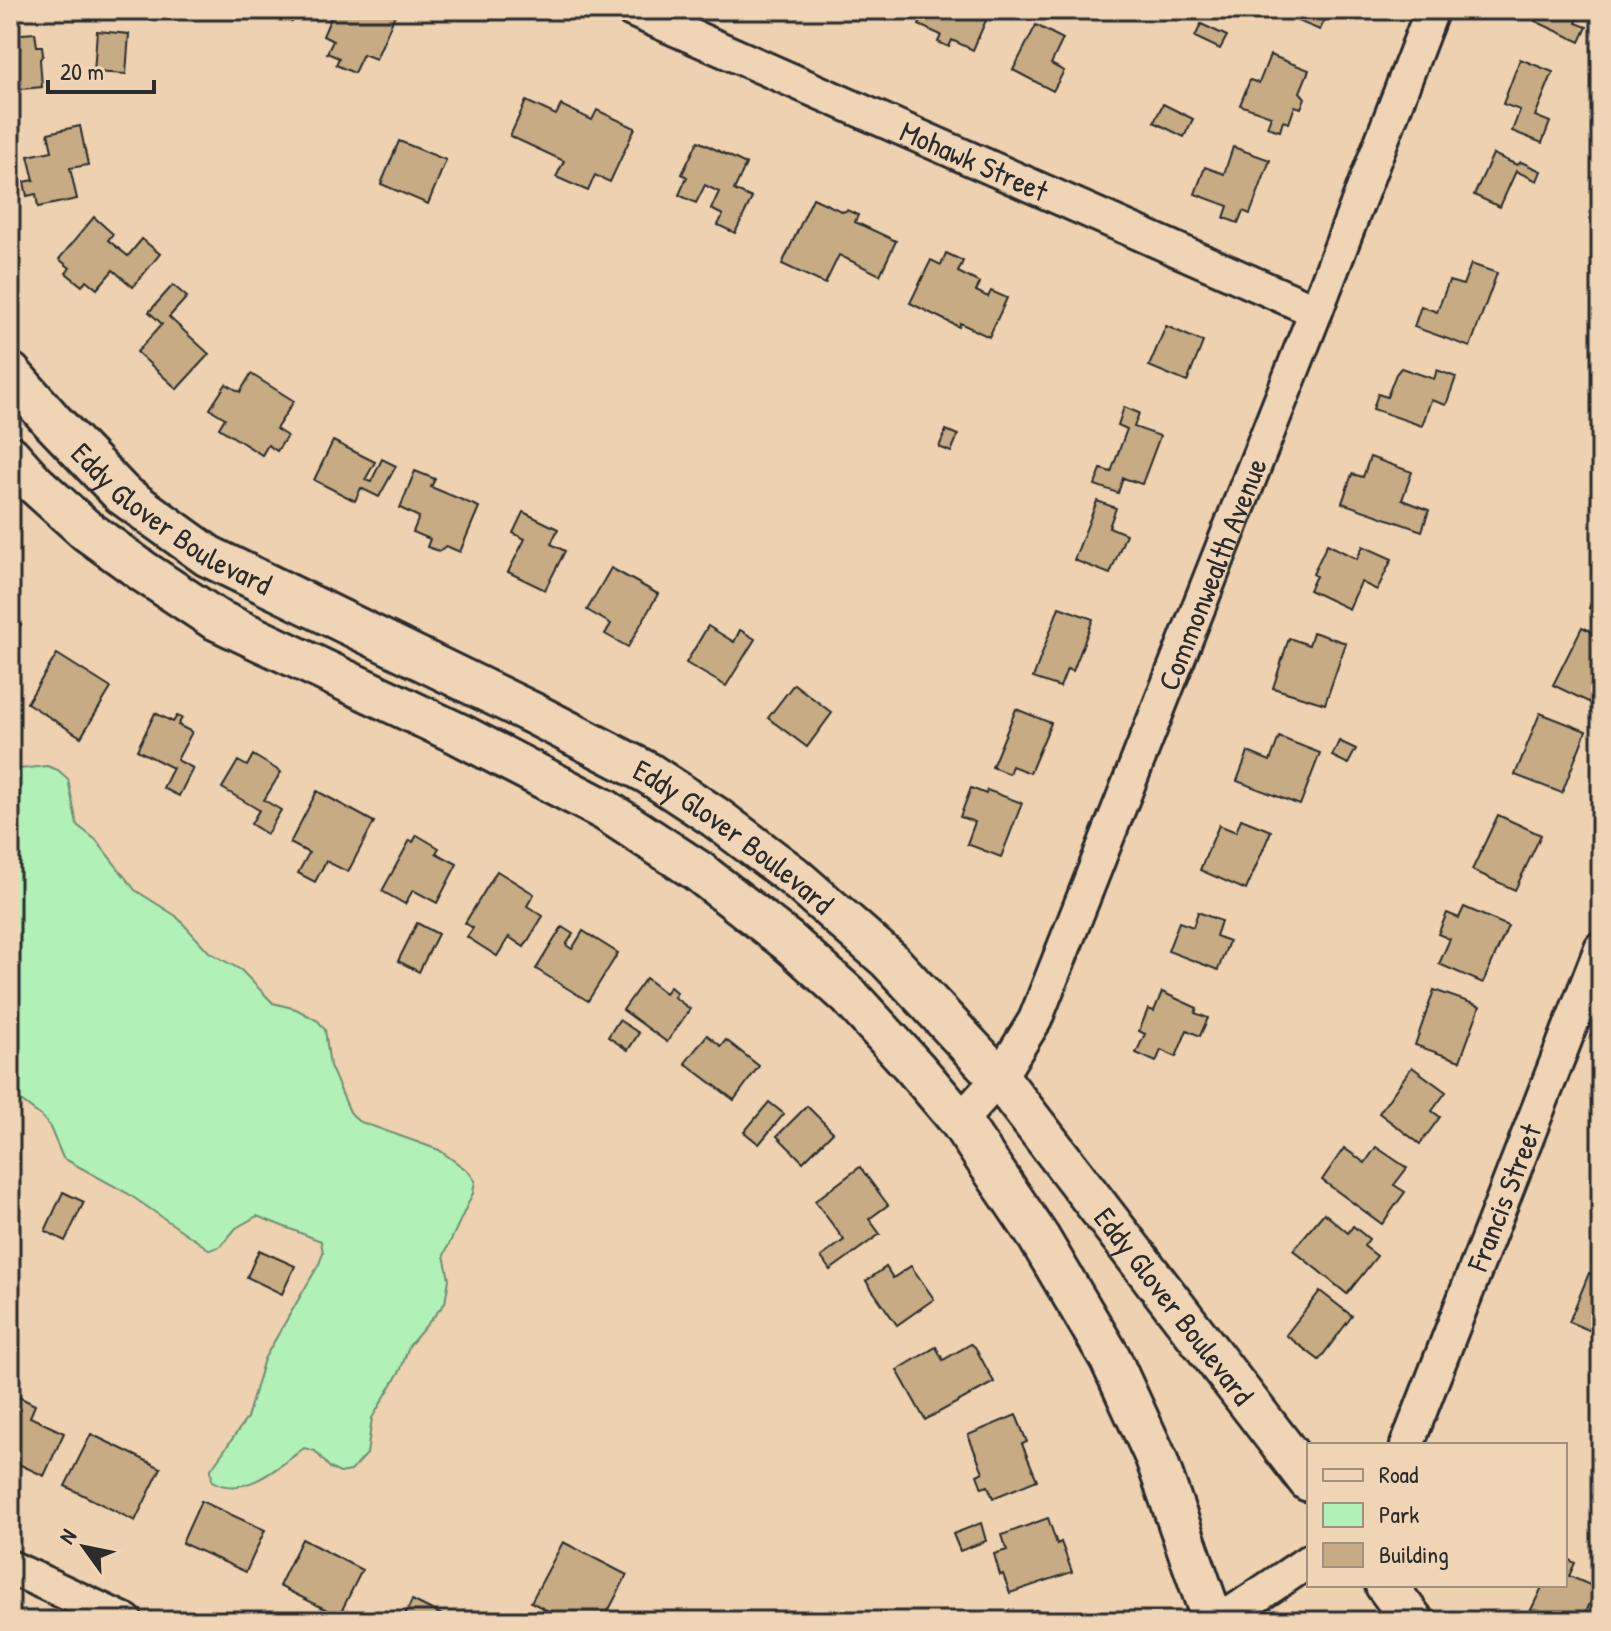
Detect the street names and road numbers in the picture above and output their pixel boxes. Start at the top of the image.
street label: Mohawk Street [894,111,1055,211]
street label: Eddy Glover Boulevard [63,433,279,604]
street label: Commonwealth Avenue [1148,452,1276,696]
street label: Eddy Glover Boulevard [627,749,843,923]
street label: Francis Street [1457,1117,1551,1278]
street label: Eddy Glover Boulevard [1085,1199,1263,1413]

